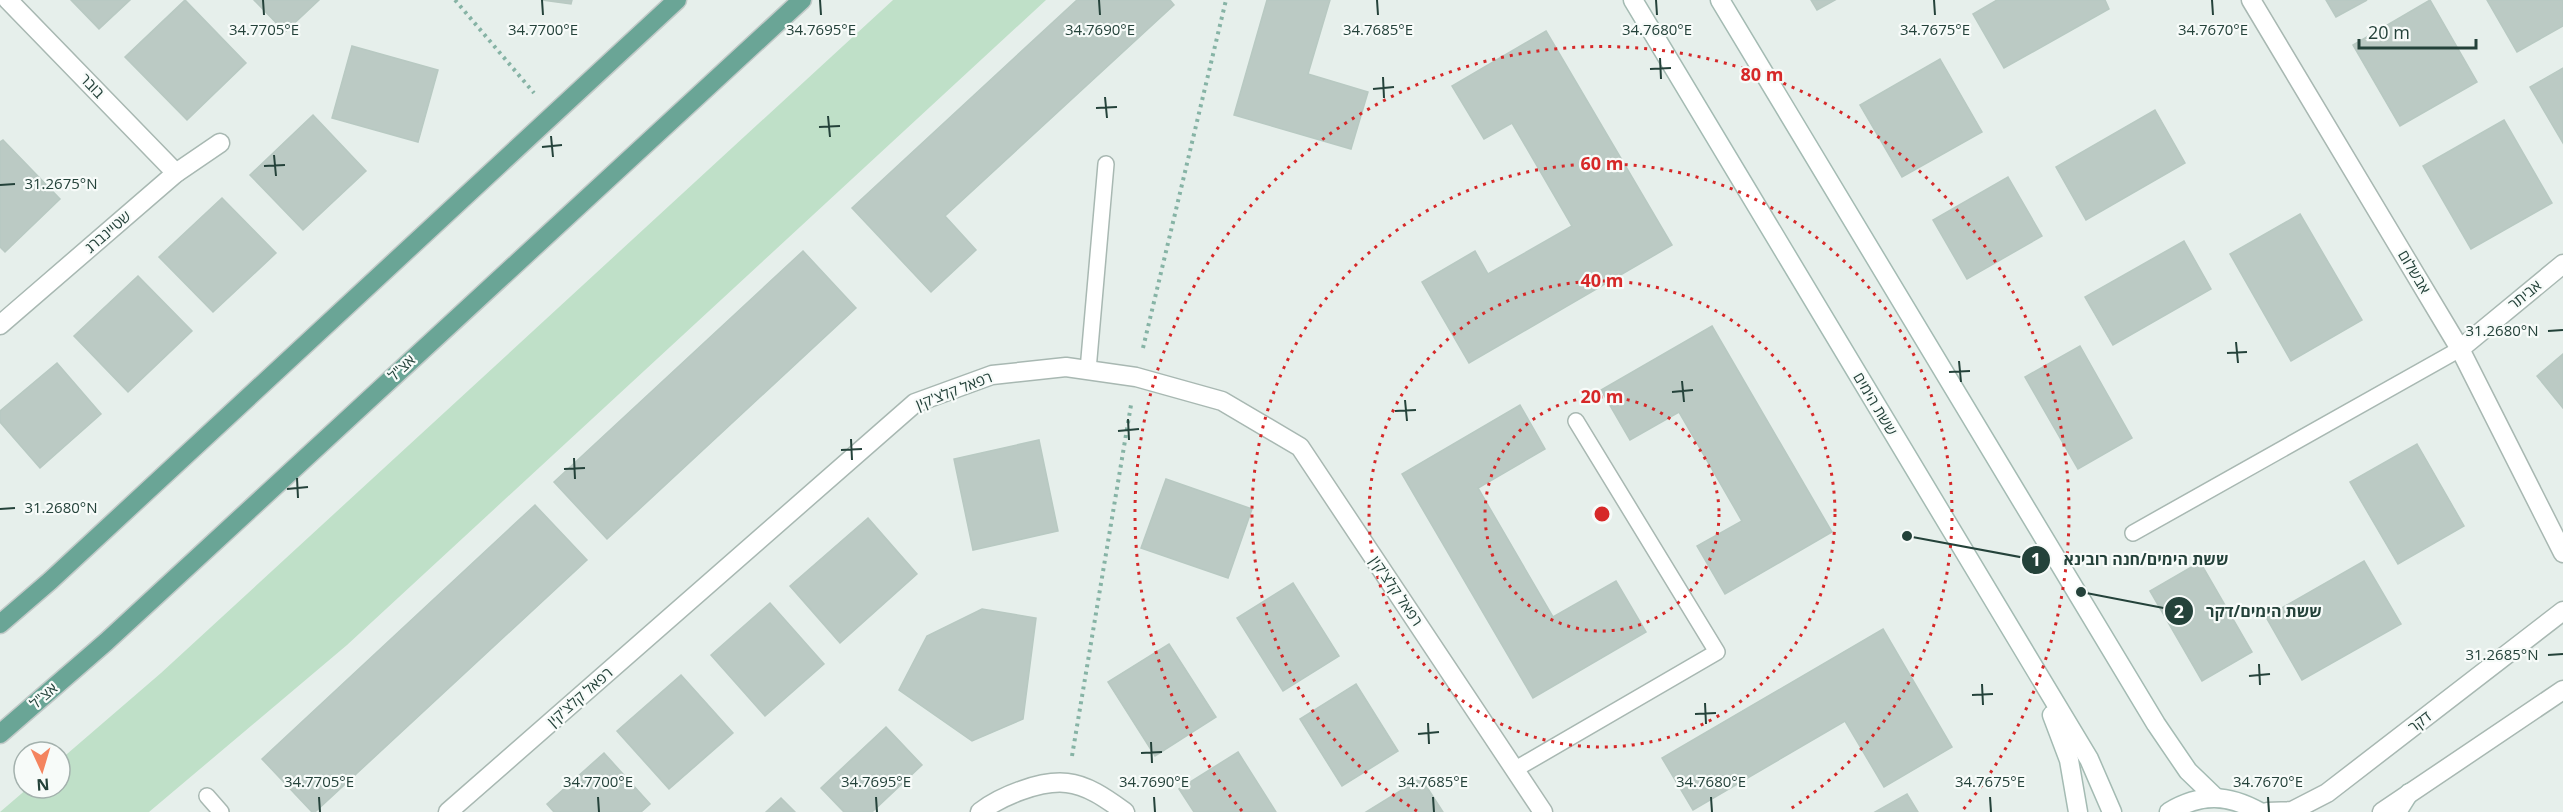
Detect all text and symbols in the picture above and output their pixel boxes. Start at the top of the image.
scale bar [2359,12,2476,50]
text: 34.7705°E [229,19,299,39]
text: 34.7700°E [508,19,578,39]
text: 34.7695°E [786,19,856,39]
text: 34.7690°E [1065,19,1135,39]
text: 34.7685°E [1343,19,1413,39]
text: 34.7680°E [1622,19,1692,39]
text: 34.7675°E [1900,19,1970,39]
text: 34.7670°E [2178,19,2248,39]
text: 20 m [2368,20,2410,44]
text: 80 m [1741,62,1783,86]
street label: בובר [76,69,109,102]
text: 60 m [1581,151,1623,175]
text: 31.2675°N [24,173,98,193]
street label: שטיינברג [80,205,135,257]
street label: אבשלום [2394,246,2436,297]
text: 40 m [1581,268,1623,292]
street label: אביתר [2504,275,2545,314]
text: 31.2680°N [2465,320,2539,340]
street label: אצ"ל [383,350,419,385]
street label: רפאל קלצ'קין [912,366,995,414]
street label: ששת הימים [1849,368,1903,439]
text: 20 m [1581,384,1623,408]
text: 31.2680°N [24,497,98,517]
centre of rings [1592,504,1612,524]
callout: ששת הימים/חנה רובינא [2021,543,2240,577]
text: 1 [2031,547,2041,571]
text: ששת הימים/חנה רובינא [2064,548,2228,570]
street label: רפאל קלצ'קין [1366,551,1428,629]
callout: ששת הימים/דקר [2164,594,2333,628]
text: 2 [2174,599,2184,623]
text: ששת הימים/דקר [2206,600,2322,622]
text: 31.2685°N [2465,644,2539,664]
street label: רפאל קלצ'קין [542,662,616,730]
street label: אצ"ל [25,678,61,713]
street label: דקר [2404,706,2435,736]
north arrow [12,740,72,800]
text: 34.7705°E [284,771,354,791]
text: 34.7700°E [563,771,633,791]
text: 34.7695°E [841,771,911,791]
text: 34.7690°E [1119,771,1189,791]
text: 34.7685°E [1398,771,1468,791]
text: 34.7680°E [1676,771,1746,791]
text: 34.7675°E [1955,771,2025,791]
text: 34.7670°E [2233,771,2303,791]
text: N [36,774,50,796]

